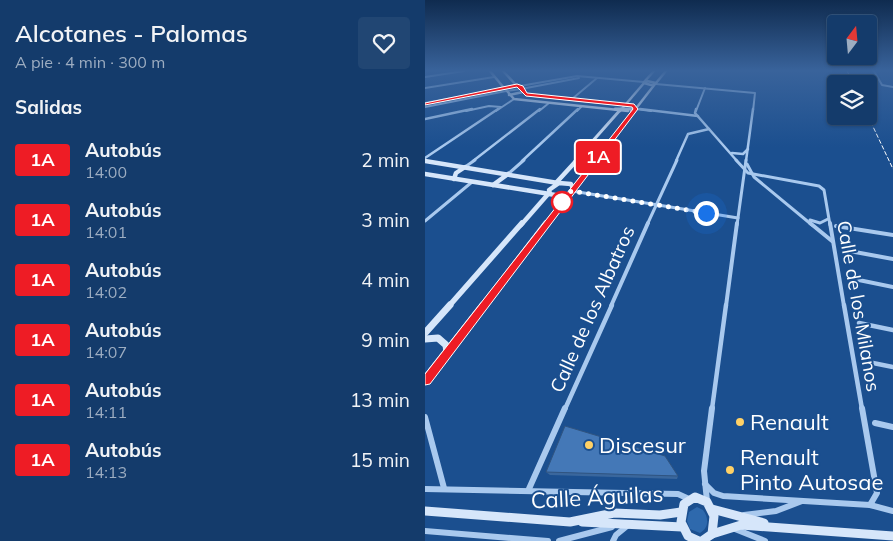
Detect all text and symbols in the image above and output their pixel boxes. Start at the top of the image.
north arrow [827,15,877,65]
map controls [827,15,877,125]
button: heart [358,17,410,69]
text: Alcotanes - Palomas [15,18,248,48]
text: A pie · 4 min · 300 m [15,52,165,72]
button: layers [827,75,877,125]
text: Salidas [15,95,82,119]
text: Autobús [85,138,162,162]
line badge: 1A [575,141,621,173]
text: 1A [586,145,610,168]
text: 1A [30,148,55,171]
text: 2 min [361,148,410,172]
text: 14:00 [85,162,127,182]
unlabelled marker [551,191,573,213]
text: Autobús [85,198,162,222]
your location [694,201,719,226]
text: 1A [30,208,55,231]
text: 3 min [361,208,410,232]
street label: Calle de los Milanos [832,219,886,393]
text: 14:01 [85,222,127,242]
street label: Calle de los Albatros [544,222,640,396]
text: Autobús [85,258,162,282]
text: 1A [30,268,55,291]
text: 4 min [361,268,410,292]
text: 14:02 [85,282,127,302]
text: Autobús [85,318,162,342]
text: 1A [30,328,55,351]
text: 9 min [361,328,410,352]
text: 14:07 [85,342,127,362]
text: Autobús [85,378,162,402]
text: 1A [30,388,55,411]
text: 13 min [350,388,410,412]
text: 14:11 [85,402,127,422]
place label: Renault [750,408,829,436]
marker: Renault [734,416,746,428]
place label: Discesur [599,431,686,459]
text: Autobús [85,438,162,462]
marker: Discesur [583,439,595,451]
place label: Renault Pinto Autosae [740,443,883,496]
text: 1A [30,448,55,471]
text: 15 min [350,448,410,472]
text: 14:13 [85,462,127,482]
marker: Renault Pinto Autosae [724,464,736,476]
street label: Calle Águilas [530,480,664,514]

